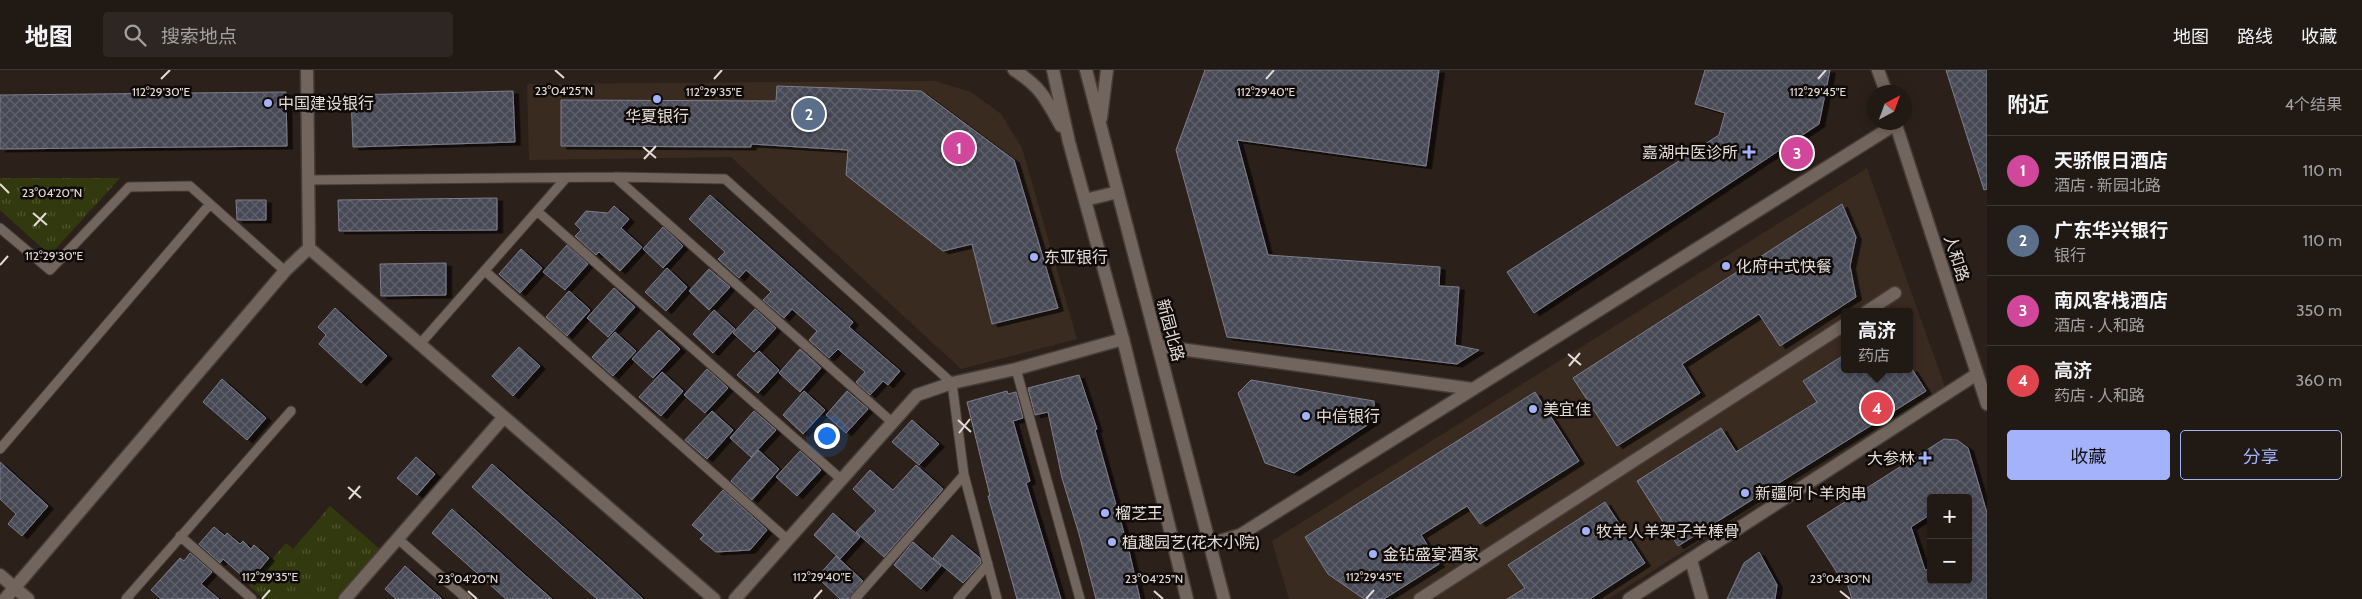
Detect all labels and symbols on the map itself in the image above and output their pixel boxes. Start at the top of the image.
text: 23°04'25"N [535,83,593,98]
text: 112°29'30"E [132,84,190,99]
text: 112°29'35"E [686,84,742,99]
text: 112°29'40"E [1237,84,1296,99]
text: 112°29'45"E [1790,84,1847,99]
north arrow [1867,85,1912,130]
marker: 华夏银行 [651,93,663,105]
place label: 中国建设银行 [278,94,374,113]
pin: 2 [793,95,825,133]
marker: 中国建设银行 [262,97,274,109]
place label: 华夏银行 [625,107,689,126]
pin: 1 [943,129,975,167]
pin: 3 [1781,134,1813,172]
place label: 嘉湖中医诊所 [1642,143,1738,162]
marker: 嘉湖中医诊所 [1742,145,1756,159]
text: 23°04'20"N [22,185,82,200]
street label: 人和路 [1940,232,1973,284]
text: 112°29'30"E [25,248,83,263]
place label: 东亚银行 [1044,248,1108,267]
marker: 东亚银行 [1028,251,1040,263]
place label: 化府中式快餐 [1736,257,1832,276]
marker: 化府中式快餐 [1720,260,1732,272]
street label: 新园北路 [1153,297,1188,364]
pin: 4 [1861,389,1893,427]
place label: 美宜佳 [1543,400,1591,419]
marker: 美宜佳 [1527,403,1539,415]
place label: 中信银行 [1316,407,1380,426]
marker: 中信银行 [1300,410,1312,422]
your location [814,423,840,449]
place label: 大参林 [1867,449,1915,468]
marker: 大参林 [1919,452,1931,464]
place label: 新疆阿卜羊肉串 [1755,484,1867,503]
marker: 新疆阿卜羊肉串 [1739,487,1751,499]
place label: 榴芝王 [1115,504,1163,523]
marker: 榴芝王 [1099,507,1111,519]
place label: 牧羊人羊架子羊棒骨 [1596,522,1740,541]
marker: 牧羊人羊架子羊棒骨 [1580,525,1592,537]
place label: 植趣园艺(花木小院) [1122,533,1260,552]
marker: 植趣园艺(花木小院) [1106,536,1118,548]
place label: 金钻盛宴酒家 [1383,545,1479,564]
marker: 金钻盛宴酒家 [1367,548,1379,560]
text: 112°29'35"E [242,569,298,584]
text: 112°29'40"E [793,569,852,584]
text: 112°29'45"E [1346,569,1403,584]
text: 23°04'20"N [438,571,498,586]
text: 23°04'25"N [1125,571,1183,586]
text: 23°04'30"N [1810,571,1870,586]

